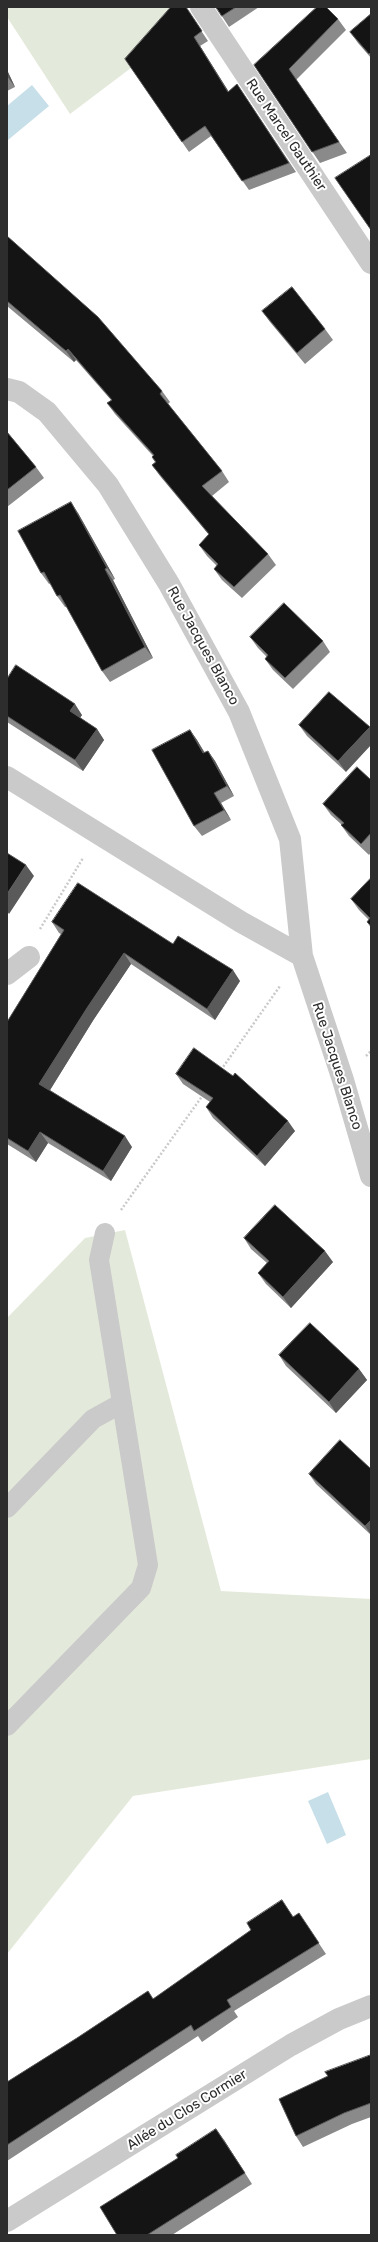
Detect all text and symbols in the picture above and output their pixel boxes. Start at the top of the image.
street label: Rue Marcel Gauthier [242,76,330,194]
street label: Rue Jacques Blanco [163,584,243,708]
street label: Rue Jacques Blanco [308,1000,366,1132]
street label: Allée du Clos Cormier [124,2066,250,2154]

